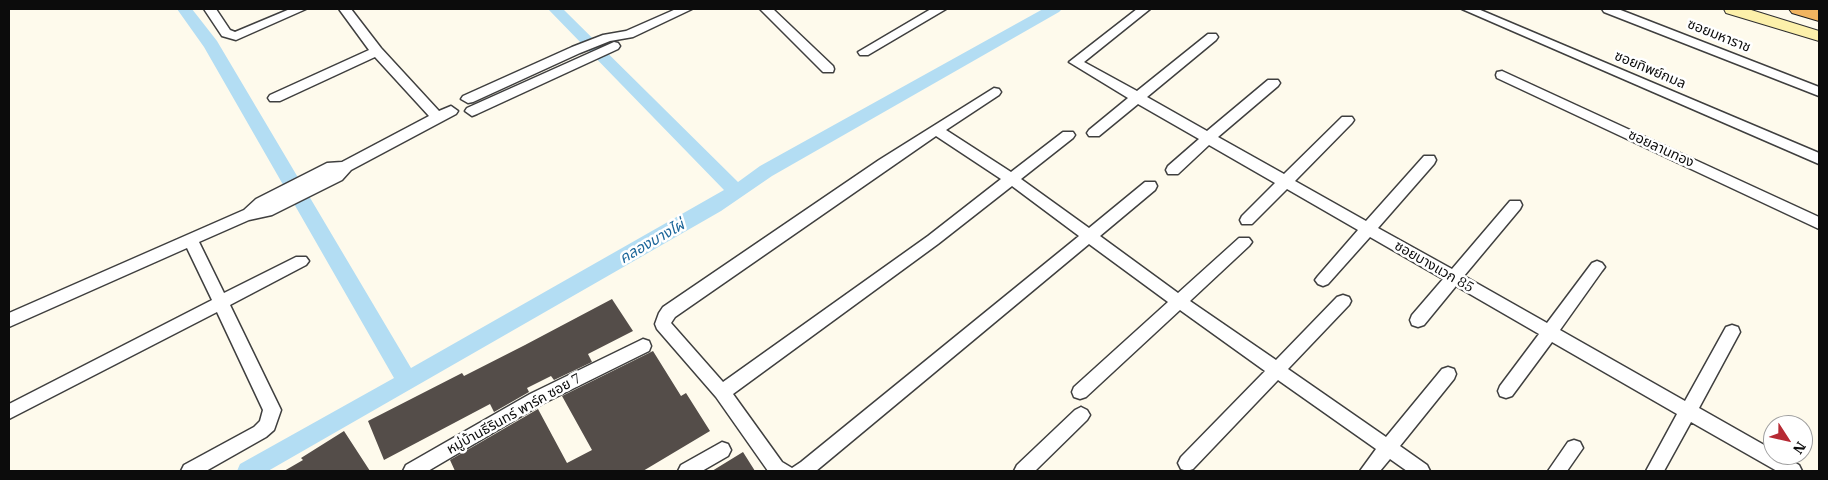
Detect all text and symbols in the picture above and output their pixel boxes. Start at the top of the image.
street label: ซอยมหาราช [1685,16,1753,56]
street label: ซอยทิพย์กมล [1612,47,1688,93]
street label: ซอยลานทอง [1626,126,1696,172]
water label: คลองบางไผ่ [616,216,688,268]
street label: ซอยบางแวก 85 [1391,237,1477,297]
street label: หมู่บ้านธีรินทร์ พาร์ค ซอย 7 [444,370,584,458]
north arrow [1763,415,1813,465]
text: N [1789,438,1810,458]

